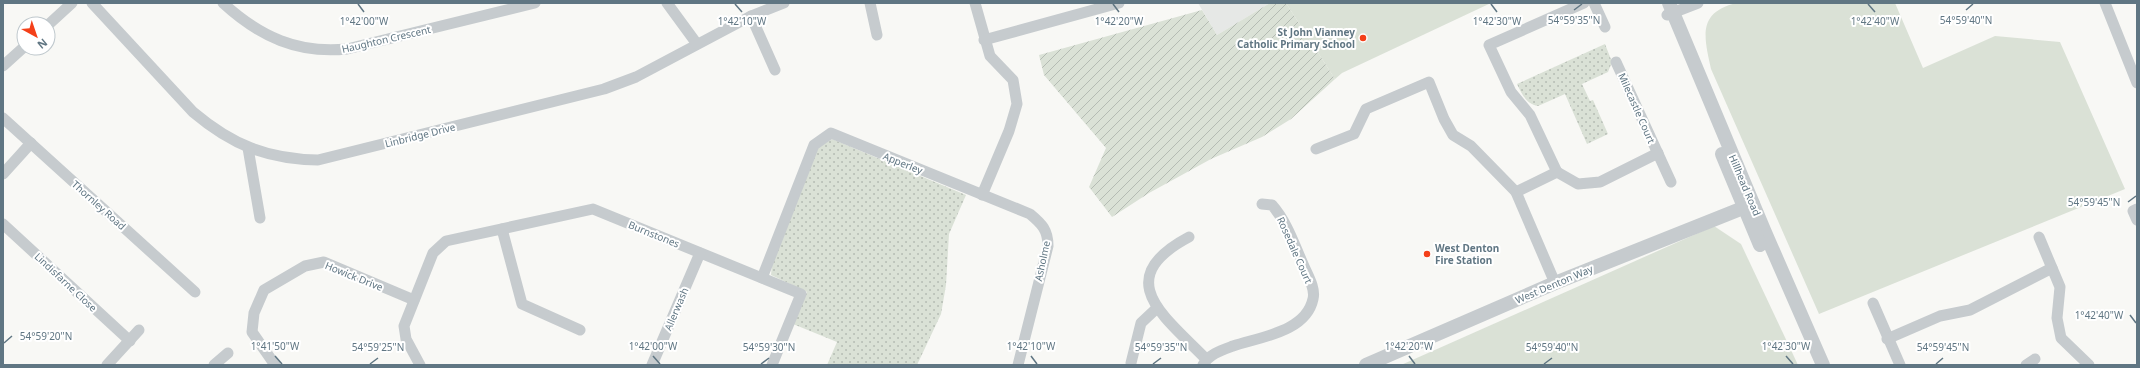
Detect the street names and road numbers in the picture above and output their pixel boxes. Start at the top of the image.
street label: Haughton Crescent [340,22,432,56]
street label: Milecastle Court [1615,71,1659,146]
street label: Linbridge Drive [383,119,457,151]
street label: Apperley [881,149,926,178]
street label: Hillhead Road [1726,152,1764,218]
street label: Thornley Road [69,177,129,233]
street label: Rosedale Court [1274,214,1316,286]
street label: Burnstones [626,217,682,251]
street label: Asholme [1031,239,1053,282]
street label: Lindisfarne Close [32,249,100,315]
street label: Howick Drive [323,258,385,294]
street label: West Denton Way [1513,261,1596,307]
street label: Allerwash [661,285,691,333]

